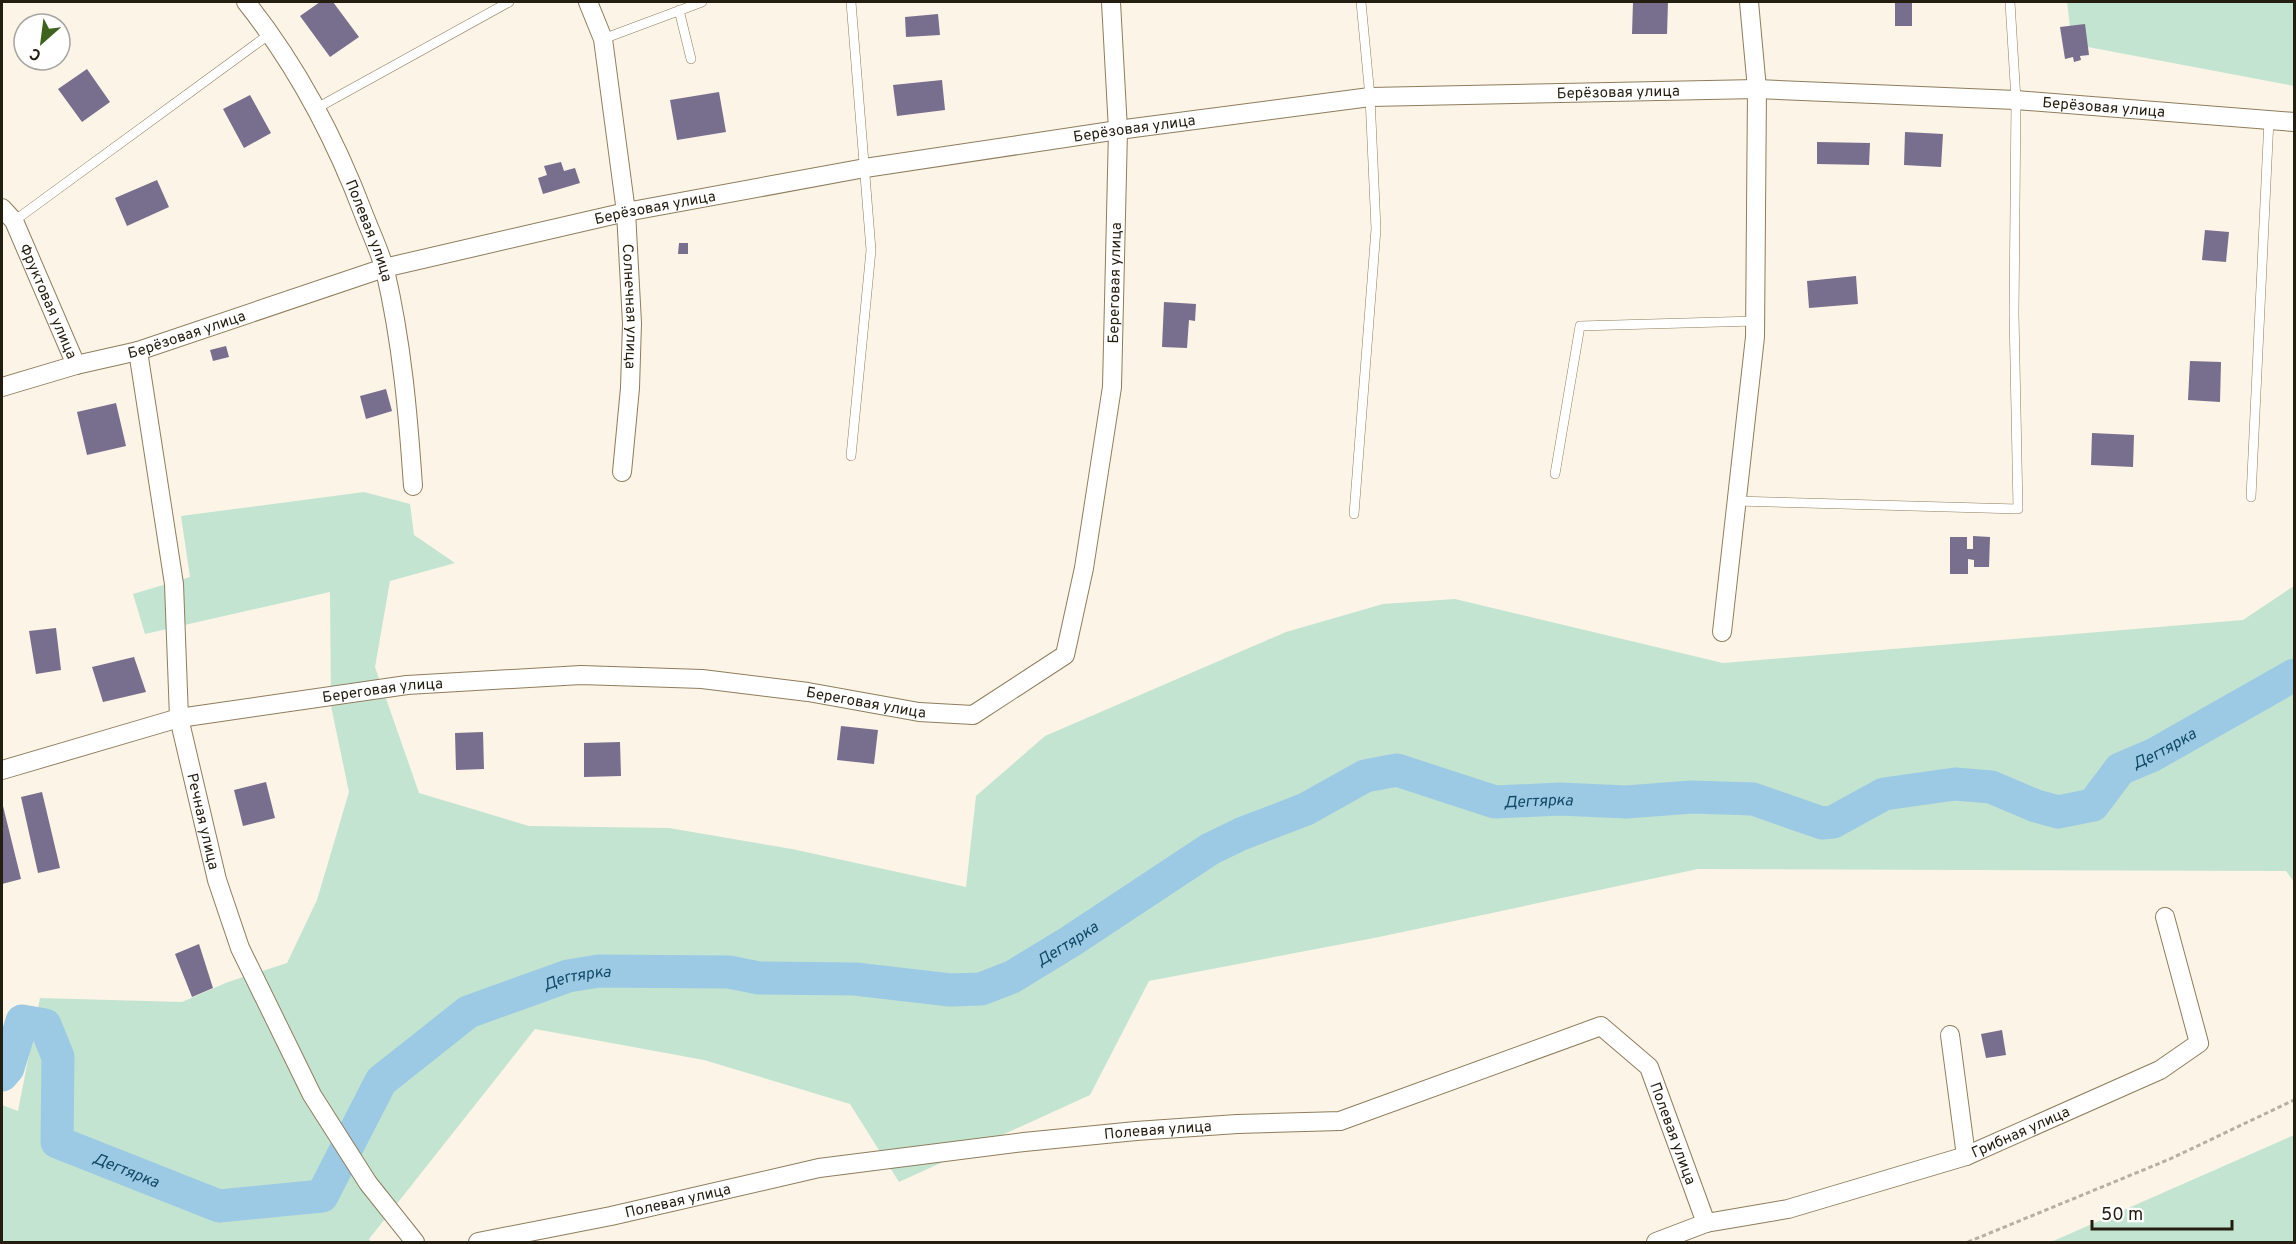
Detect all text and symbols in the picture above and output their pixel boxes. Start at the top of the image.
north arrow [12,12,72,72]
text: С [27,42,45,65]
street label: Берёзовая улица [1556,83,1680,104]
street label: Берёзовая улица [2041,94,2166,123]
street label: Берёзовая улица [1072,112,1197,148]
street label: Полевая улица [340,177,395,284]
street label: Берёзовая улица [593,188,717,230]
street label: Береговая улица [1105,222,1127,344]
street label: Фруктовая улица [14,241,80,362]
street label: Солнечная улица [617,243,640,369]
street label: Берёзовая улица [126,307,248,364]
street label: Береговая улица [321,675,443,708]
street label: Береговая улица [804,684,926,723]
water label: Дегтярка [2130,724,2201,775]
street label: Речная улица [181,772,222,872]
water label: Дегтярка [1504,791,1574,814]
water label: Дегтярка [1034,917,1103,972]
water label: Дегтярка [541,962,612,996]
street label: Полевая улица [1644,1080,1699,1188]
street label: Грибная улица [1969,1103,2073,1163]
street label: Полевая улица [1103,1118,1212,1145]
water label: Дегтярка [90,1149,162,1194]
street label: Полевая улица [623,1181,733,1223]
scale bar [2092,1193,2232,1231]
text: 50 m [2101,1204,2143,1227]

